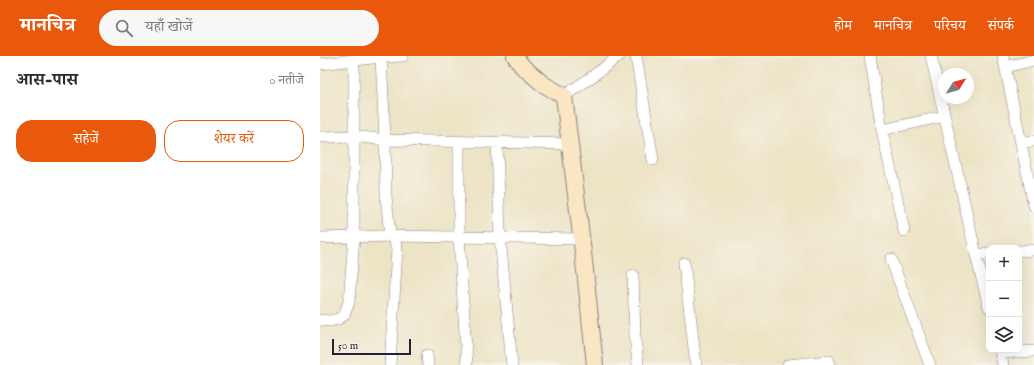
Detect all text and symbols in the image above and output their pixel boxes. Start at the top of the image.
search box [99,10,379,46]
text: मानचित्र [20,14,75,38]
icon: search [113,17,135,39]
text: यहाँ खोजें [145,17,193,36]
text: होम [834,17,852,35]
text: मानचित्र [874,17,912,35]
text: परिचय [934,17,966,35]
text: संपर्क [988,17,1014,35]
north arrow [938,68,974,104]
text: आस-पास [16,70,78,91]
text: 0 नतीजे [269,72,304,89]
button: सहेजें [16,120,156,162]
button: शेयर करें [164,120,304,162]
map controls [986,245,1022,353]
button: + [986,245,1022,281]
button: − [986,281,1022,317]
button: layers [986,317,1022,353]
scale bar [332,337,411,356]
text: 50 m [338,339,358,353]

